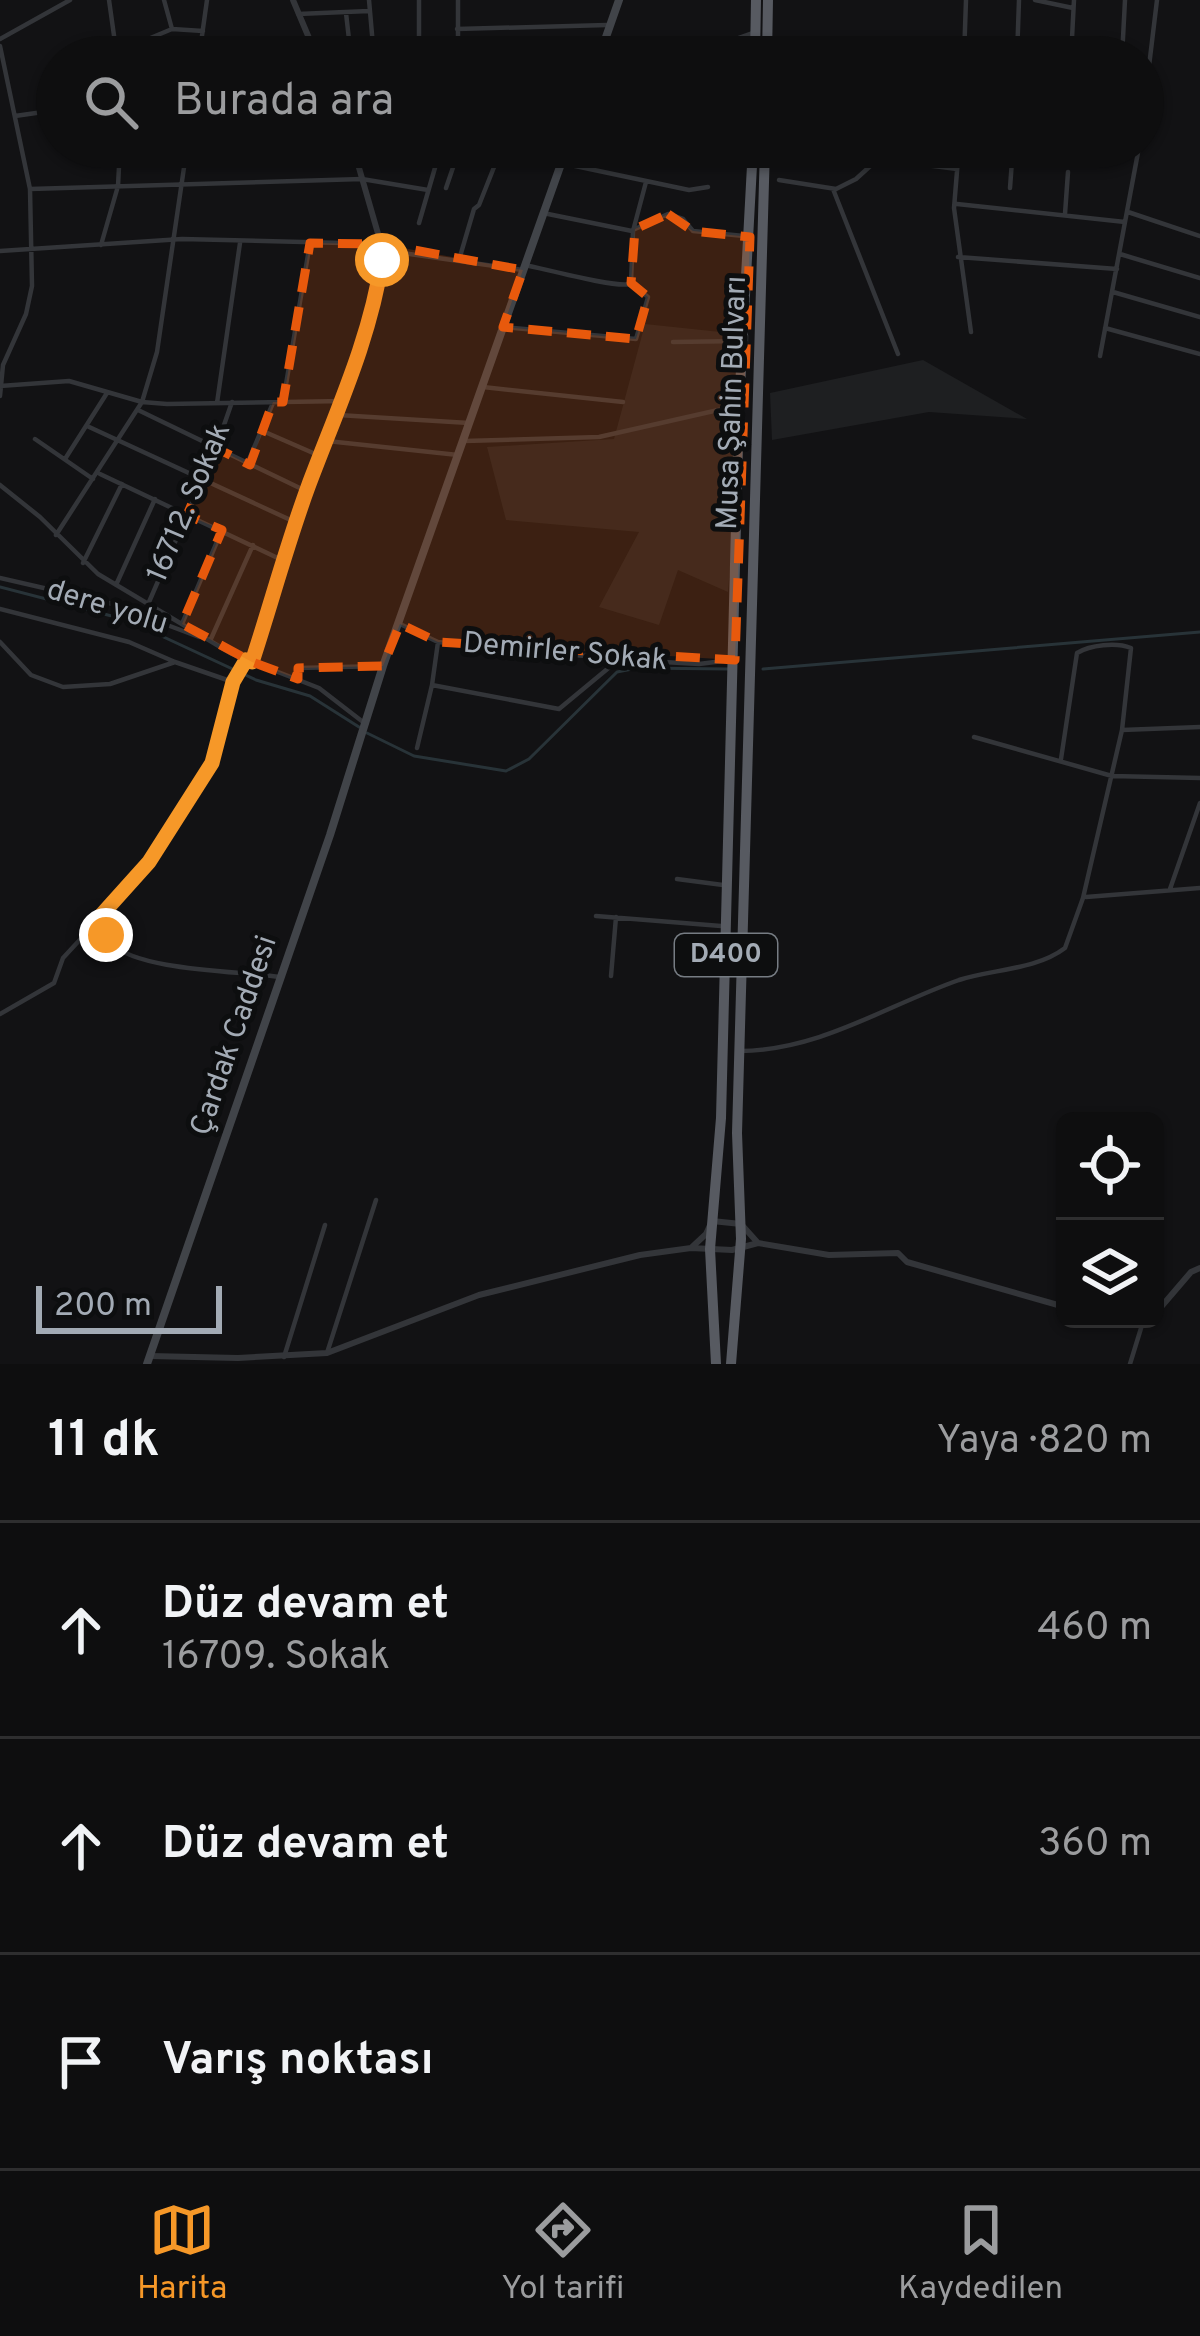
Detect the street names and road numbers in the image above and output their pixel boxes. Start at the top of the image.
street label: Musa Şahin Bulvarı [710,275,756,531]
street label: 16712. Sokak [140,418,240,588]
street label: dere yolu [42,572,172,644]
street label: Demirler Sokak [461,626,669,680]
street label: Çardak Caddesi [183,931,287,1141]
road number: D400 [675,934,777,976]

